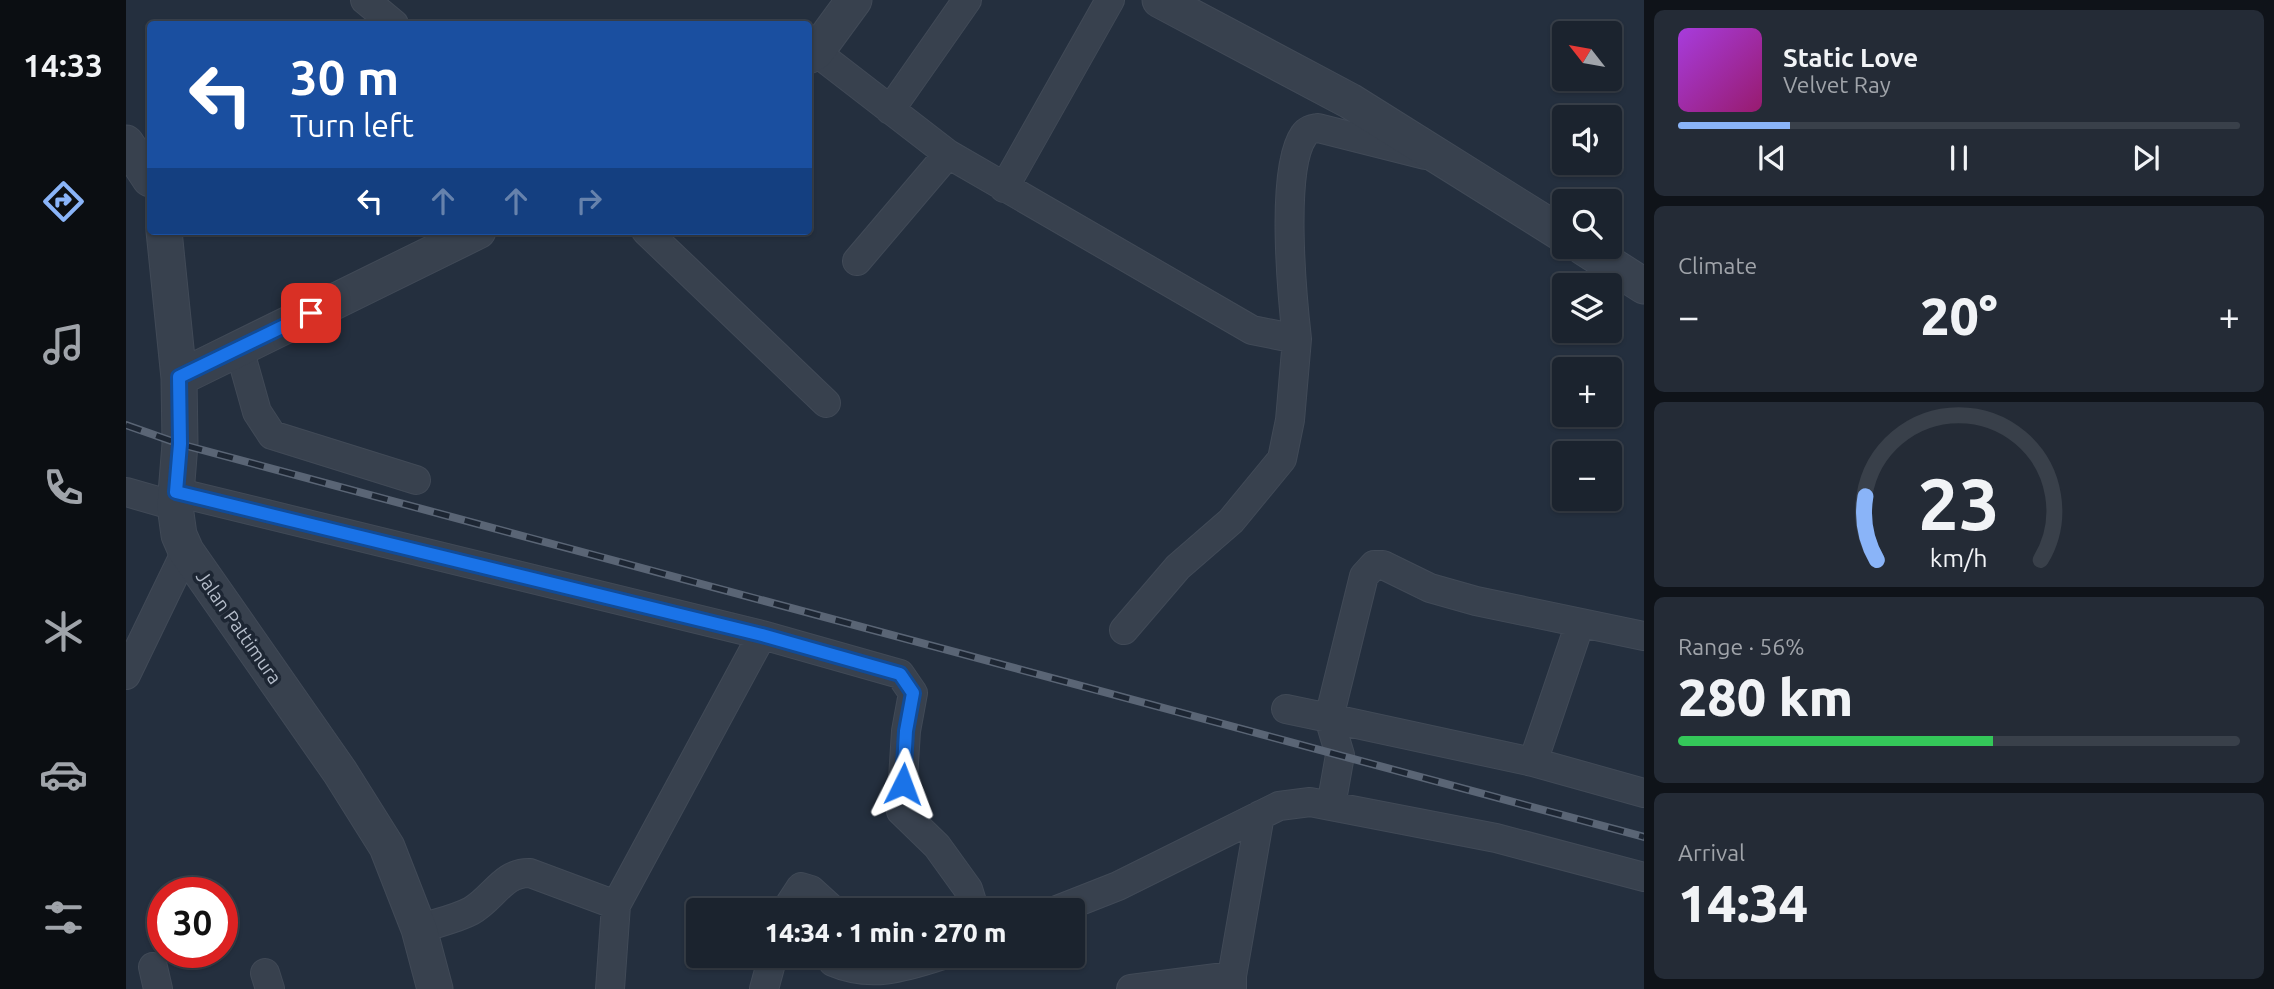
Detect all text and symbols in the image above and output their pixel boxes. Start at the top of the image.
north arrow [1552,21,1622,91]
map controls [1552,21,1622,511]
text: Static Love [1783,43,1918,72]
text: 14:33 [23,47,103,83]
icon: left [175,49,266,140]
text: 30 m [290,49,399,104]
text: Velvet Ray [1783,72,1891,97]
button: sound [1552,105,1622,175]
text: Turn left [290,107,414,143]
icon: previous [1753,139,1791,177]
icon: pause [1940,139,1978,177]
icon: next [2127,139,2165,177]
icon: directions [39,177,88,226]
icon: left [351,182,389,220]
icon: ahead [424,182,462,220]
icon: ahead [497,182,535,220]
icon: right [570,182,608,220]
button: search [1552,189,1622,259]
text: Climate [1678,253,1757,278]
button: layers [1552,273,1622,343]
pin [281,283,341,343]
text: 20° [1920,287,1998,345]
icon: arrive [292,294,330,332]
text: − [1678,295,1699,337]
text: + [2219,295,2240,337]
icon: music [39,320,88,369]
button: + [1552,357,1622,427]
button: − [1552,441,1622,511]
icon: phone [39,463,88,512]
text: 23 [1918,463,2000,545]
text: km/h [1930,544,1988,572]
street label: Jalan Pattimura [192,566,286,688]
icon: climate [39,607,88,656]
text: Range · 56% [1678,634,1805,659]
text: 280 km [1678,668,1853,726]
position arrow [866,747,940,821]
icon: car [39,750,88,799]
text: Arrival [1678,840,1745,865]
text: 14:34 [1678,874,1808,932]
speed limit sign: 30 [147,877,238,968]
icon: filters [39,893,88,942]
text: 14:34 · 1 min · 270 m [765,918,1006,947]

